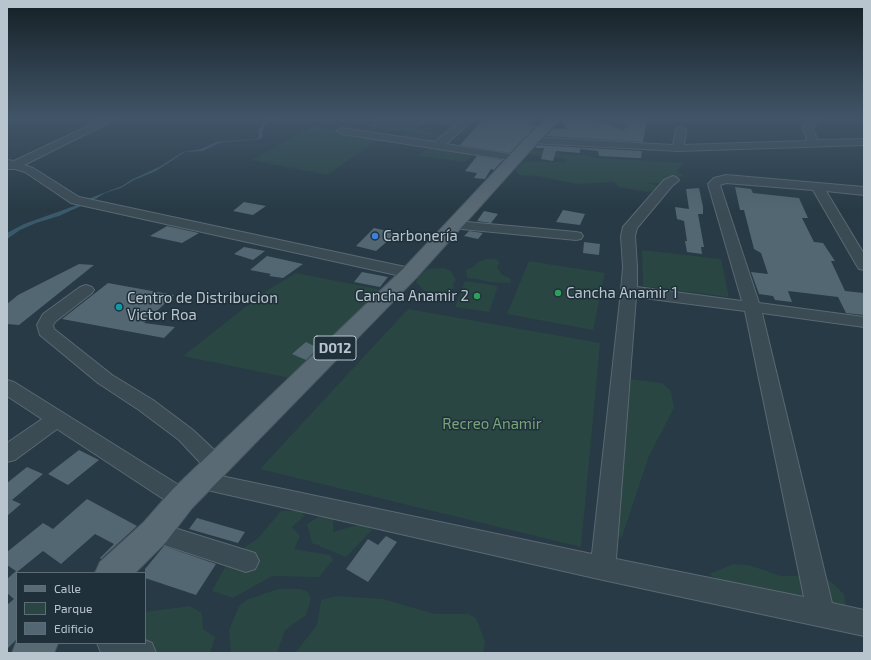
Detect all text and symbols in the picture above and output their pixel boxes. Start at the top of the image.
place label: Carbonería [383,227,458,245]
marker: Carbonería [370,231,380,241]
place label: Cancha Anamir 1 [566,284,678,302]
place label: Cancha Anamir 2 [355,287,469,305]
marker: Cancha Anamir 1 [553,288,563,298]
place label: Centro de Distribucion Victor Roa [127,289,278,324]
marker: Cancha Anamir 2 [472,291,482,301]
marker: Centro de Distribucion Victor Roa [114,302,124,312]
road number: D012 [314,336,356,360]
park label: Recreo Anamir [442,415,542,433]
legend [16,572,146,644]
text: Calle [54,581,81,595]
text: Parque [54,601,92,615]
text: Edificio [54,621,94,635]

